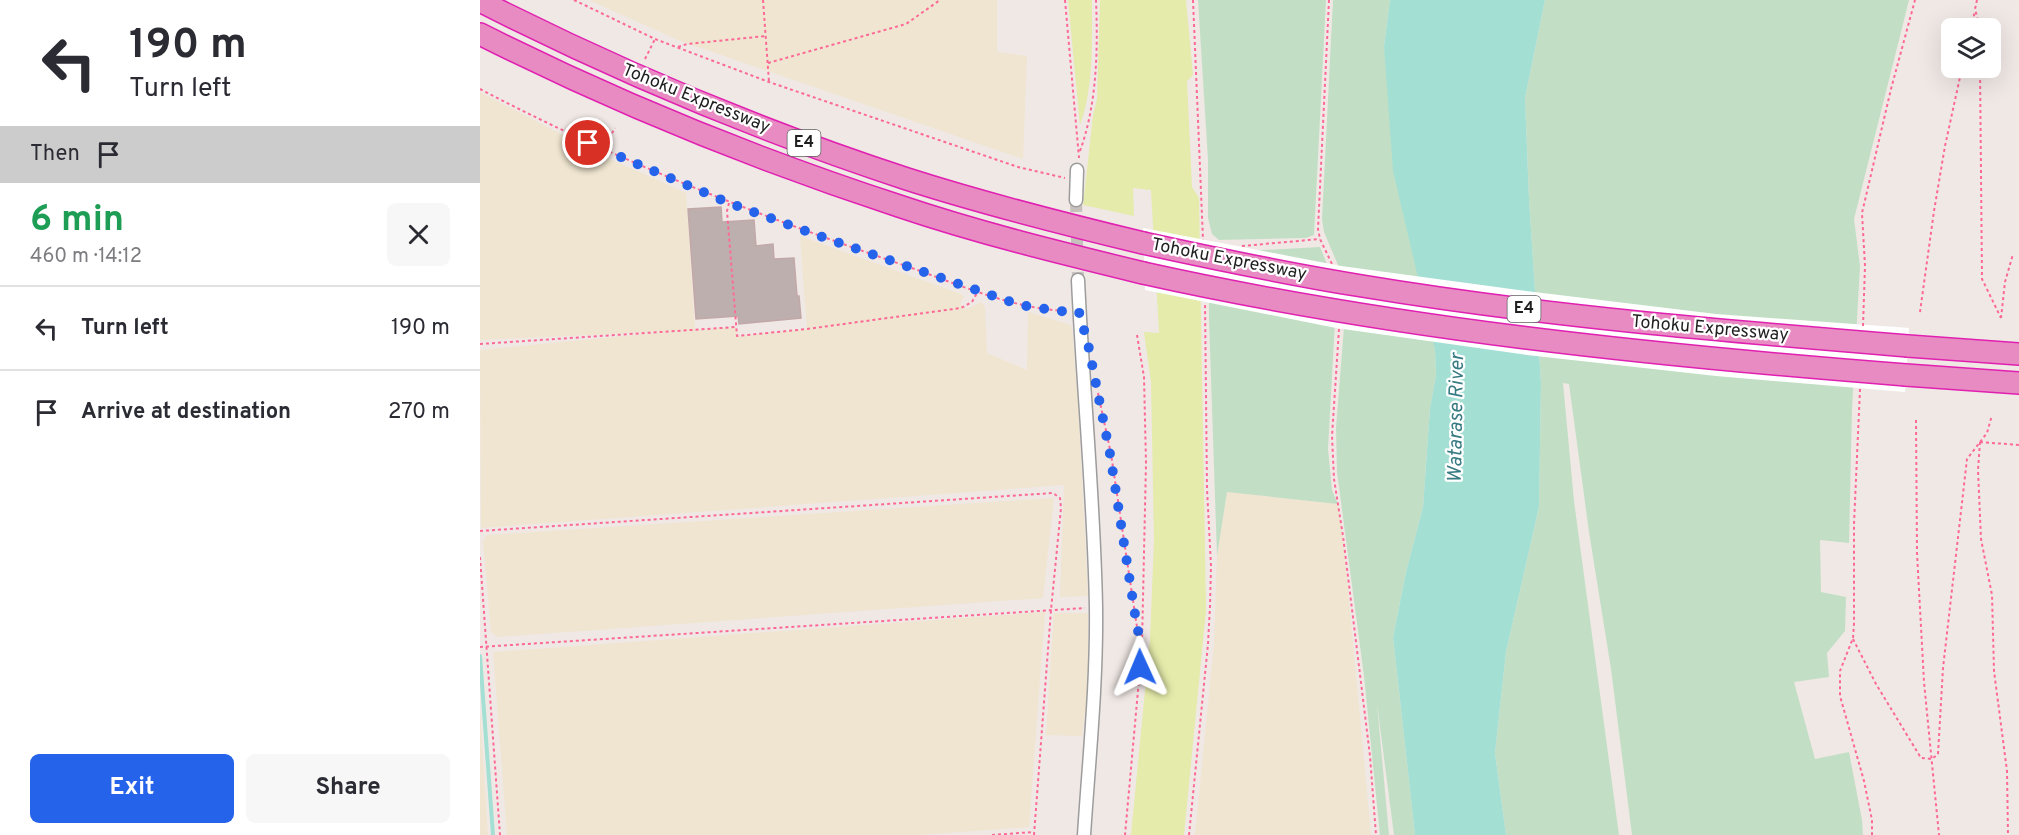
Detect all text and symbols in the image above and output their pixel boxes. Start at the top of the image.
map controls [1941,18,2001,78]
button: layers [1941,18,2001,78]
text: 190 m [129,20,247,73]
icon: left [30,24,108,102]
street label: Tohoku Expressway [619,59,773,139]
text: Turn left [129,72,231,106]
pin [562,117,613,168]
icon: arrive [571,126,604,159]
road number: E4 [788,130,820,156]
icon: arrive [92,138,125,171]
text: Then [30,141,80,168]
text: 6 min [30,198,124,244]
button: close [387,203,450,266]
street label: Tohoku Expressway [1149,234,1309,286]
text: 460 m · 14:12 [30,244,142,270]
road number: E4 [1508,296,1540,322]
street label: Tohoku Expressway [1630,311,1790,347]
icon: left [30,312,63,345]
text: Turn left [81,315,169,342]
text: 190 m [391,315,450,342]
water label: Watarase River [1443,352,1471,483]
icon: arrive [30,396,63,429]
text: Arrive at destination [81,399,291,426]
text: 270 m [388,399,450,426]
position arrow [1108,635,1172,699]
button: Exit [30,754,234,823]
button: Share [246,754,450,823]

